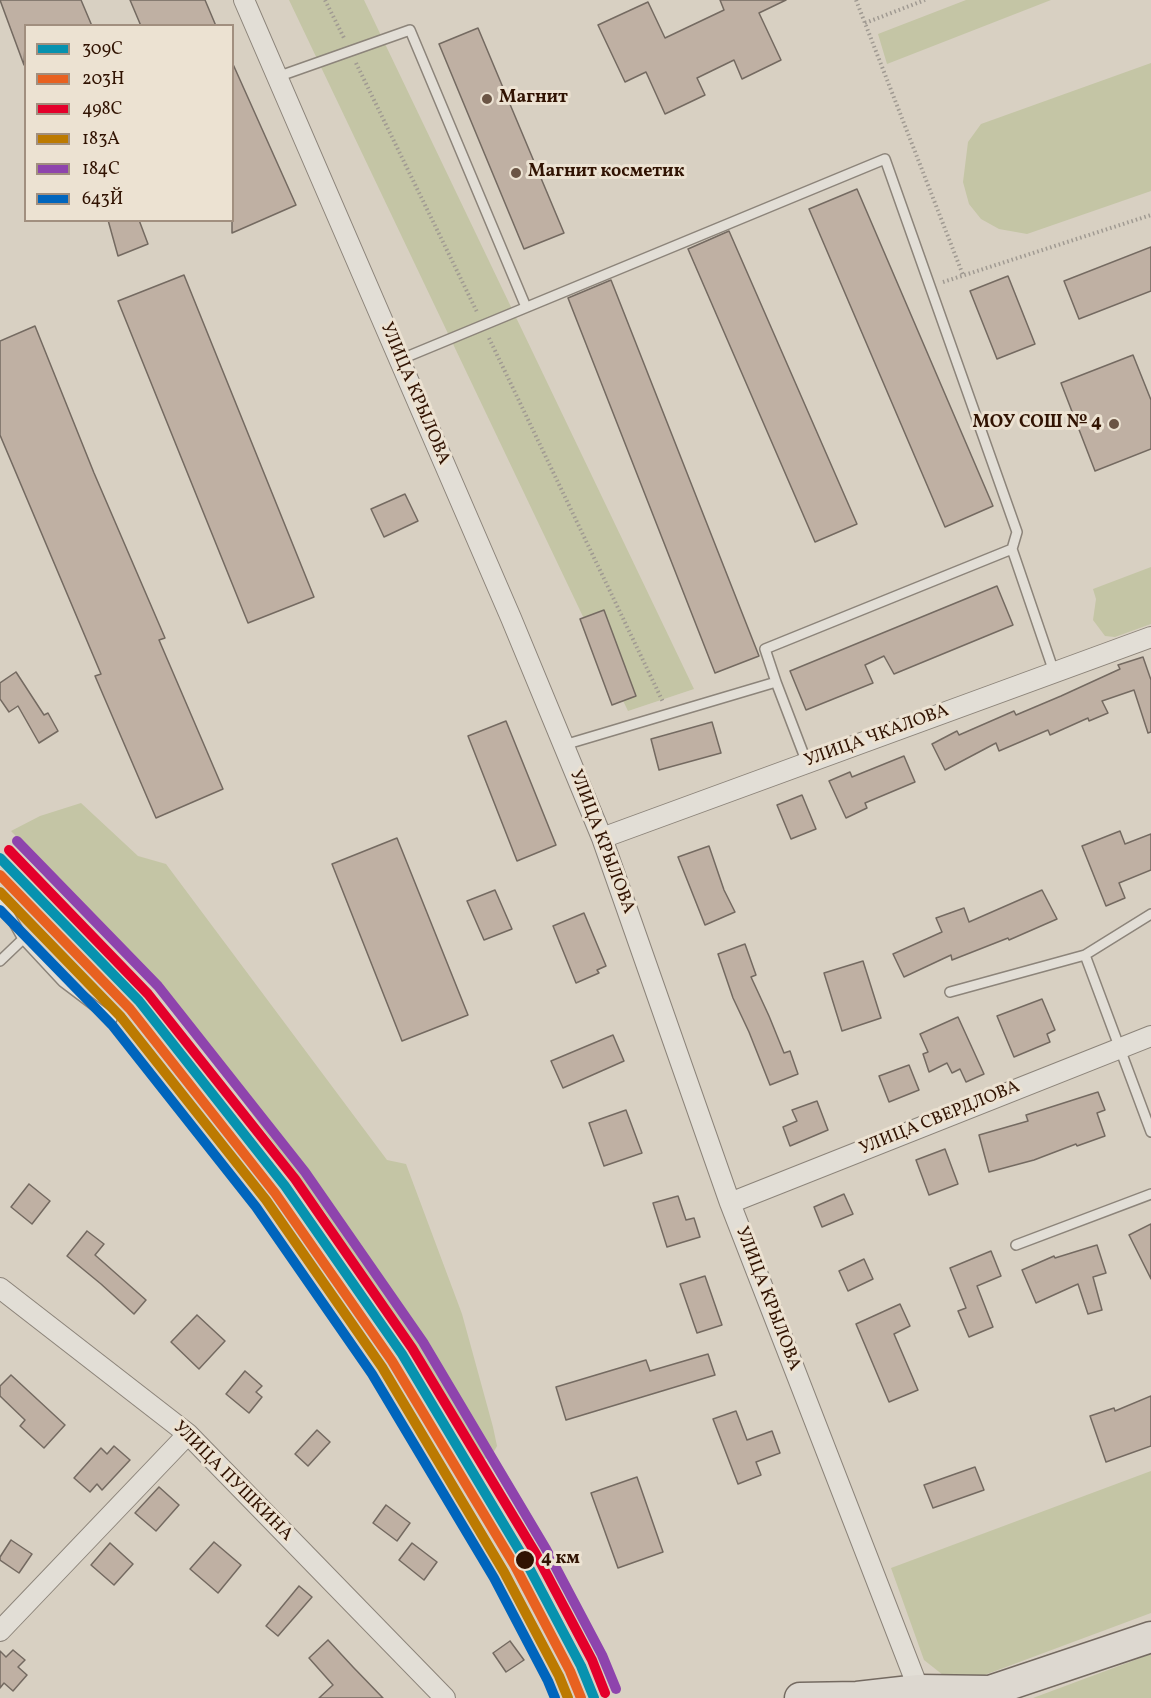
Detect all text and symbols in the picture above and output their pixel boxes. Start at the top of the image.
legend [24,24,234,222]
text: 309С [82,37,123,62]
text: 203Н [82,67,125,92]
place label: Магнит [499,88,568,110]
marker: Магнит [480,92,494,106]
text: 498С [82,97,122,122]
text: 183А [82,127,120,152]
text: 184С [82,157,120,182]
place label: Магнит косметик [528,162,684,184]
marker: Магнит косметик [509,166,523,180]
text: 643Й [82,187,123,212]
street label: УЛИЦА КРЫЛОВА [374,320,454,468]
place label: МОУ СОШ № 4 [972,413,1102,435]
marker: МОУ СОШ № 4 [1107,417,1121,431]
street label: УЛИЦА ЧКАЛОВА [802,701,952,773]
street label: УЛИЦА КРЫЛОВА [564,767,638,917]
street label: УЛИЦА СВЕРДЛОВА [857,1077,1023,1161]
street label: УЛИЦА КРЫЛОВА [730,1224,804,1374]
street label: УЛИЦА ПУШКИНА [167,1417,297,1547]
marker: 4 км [514,1549,536,1571]
place label: 4 км [541,1549,580,1571]

